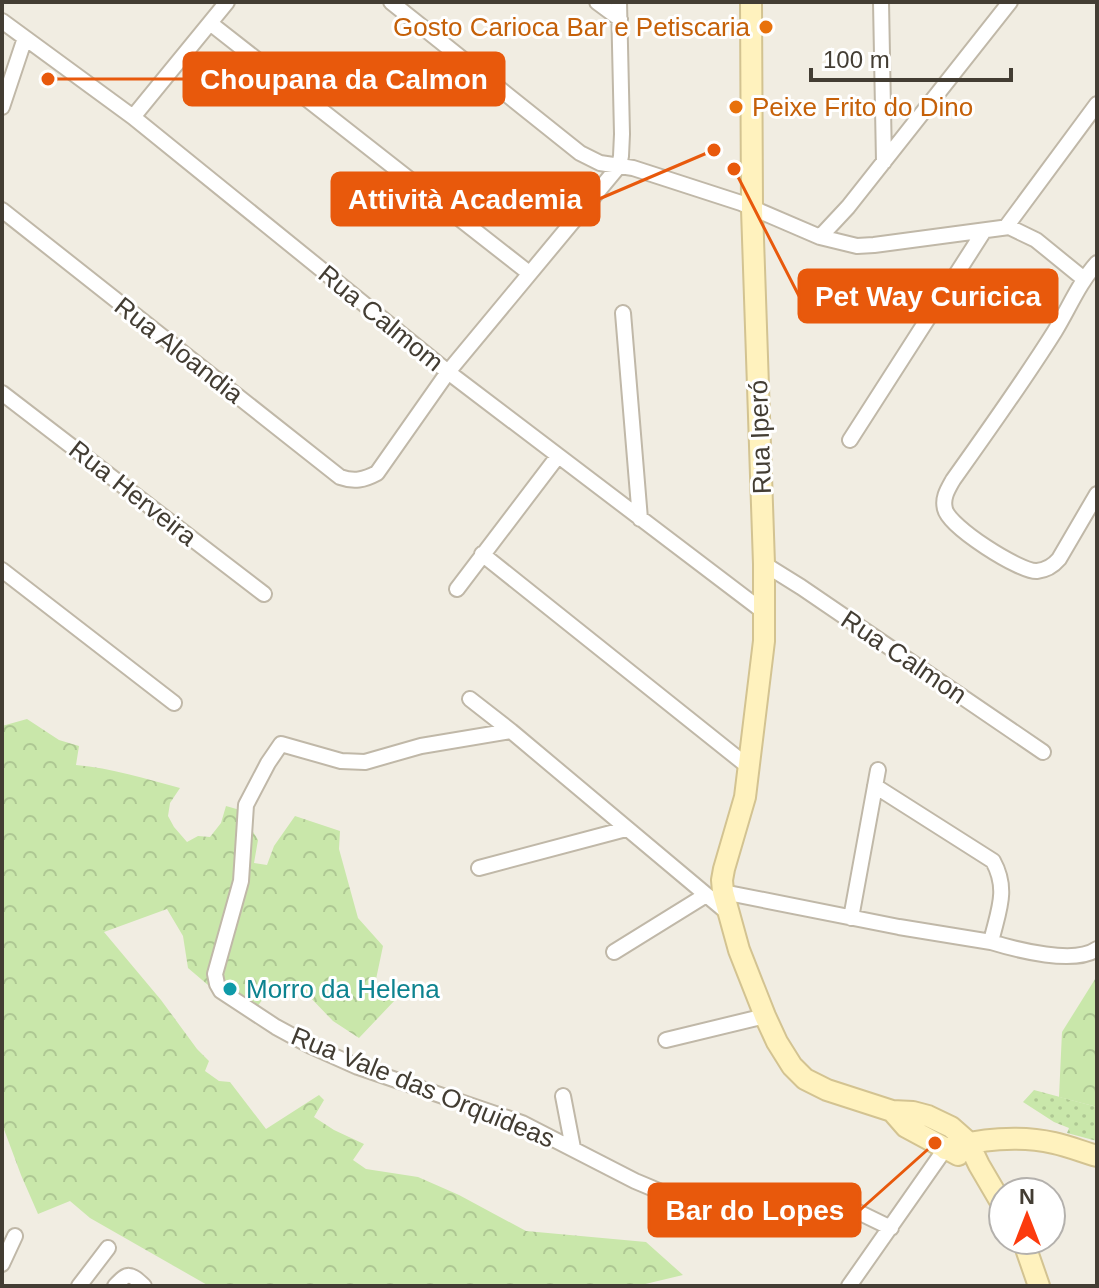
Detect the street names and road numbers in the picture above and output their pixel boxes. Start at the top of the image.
street label: Rua Calmom [313,259,449,377]
street label: Rua Aloandia [109,291,250,410]
street label: Rua Iperó [743,379,777,495]
street label: Rua Herveira [63,434,203,552]
street label: Rua Calmon [836,604,972,710]
street label: Rua Vale das Orquideas [287,1020,559,1154]

